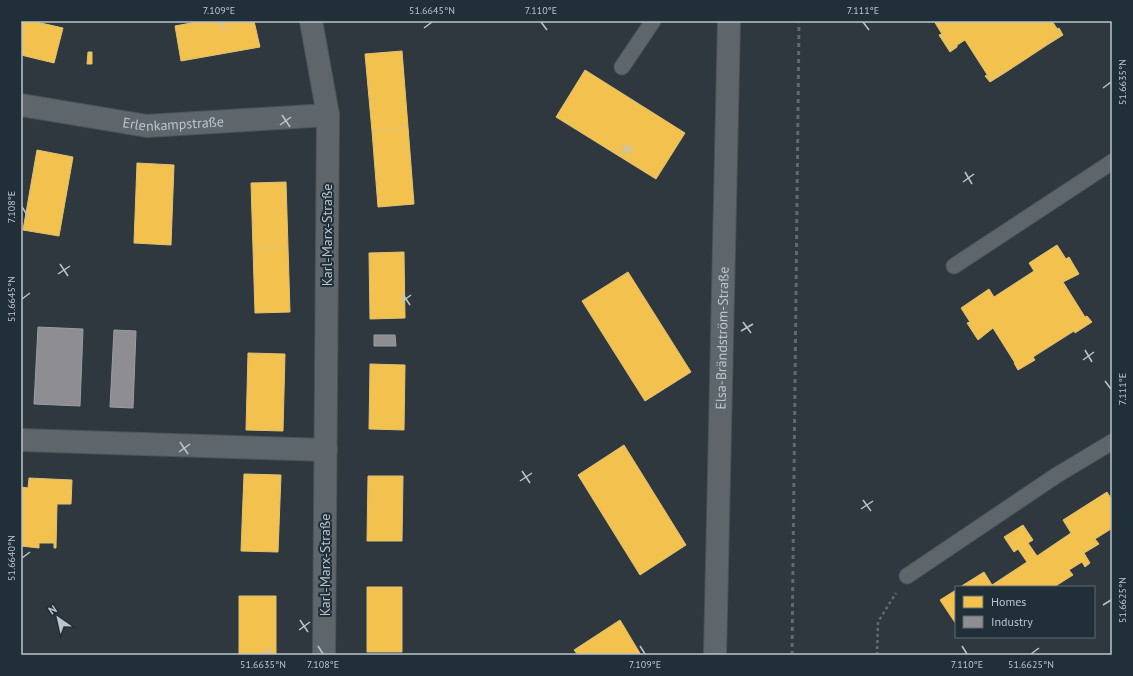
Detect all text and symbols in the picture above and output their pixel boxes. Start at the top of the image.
text: 7.109°E [203,4,235,17]
text: 51.6645°N [409,4,455,17]
text: 7.110°E [525,4,557,17]
text: 7.111°E [847,4,879,17]
text: 51.6635°N [1116,59,1129,105]
street label: Erlenkampstraße [121,112,224,135]
street label: Karl-Marx-Straße [318,184,336,286]
text: 7.108°E [5,191,18,223]
street label: Elsa-Brändström-Straße [711,266,733,410]
text: 51.6645°N [5,276,18,322]
text: 7.111°E [1116,373,1129,405]
street label: Karl-Marx-Straße [316,514,334,616]
text: 51.6640°N [5,535,18,581]
text: 51.6625°N [1116,577,1129,623]
legend [955,586,1095,638]
text: Homes [991,594,1026,609]
north arrow [38,598,78,638]
text: N [45,602,59,618]
text: Industry [991,614,1033,629]
text: 51.6635°N [240,658,286,671]
text: 7.108°E [307,658,339,671]
text: 7.109°E [629,658,661,671]
text: 7.110°E [951,658,983,671]
text: 51.6625°N [1008,658,1054,671]

